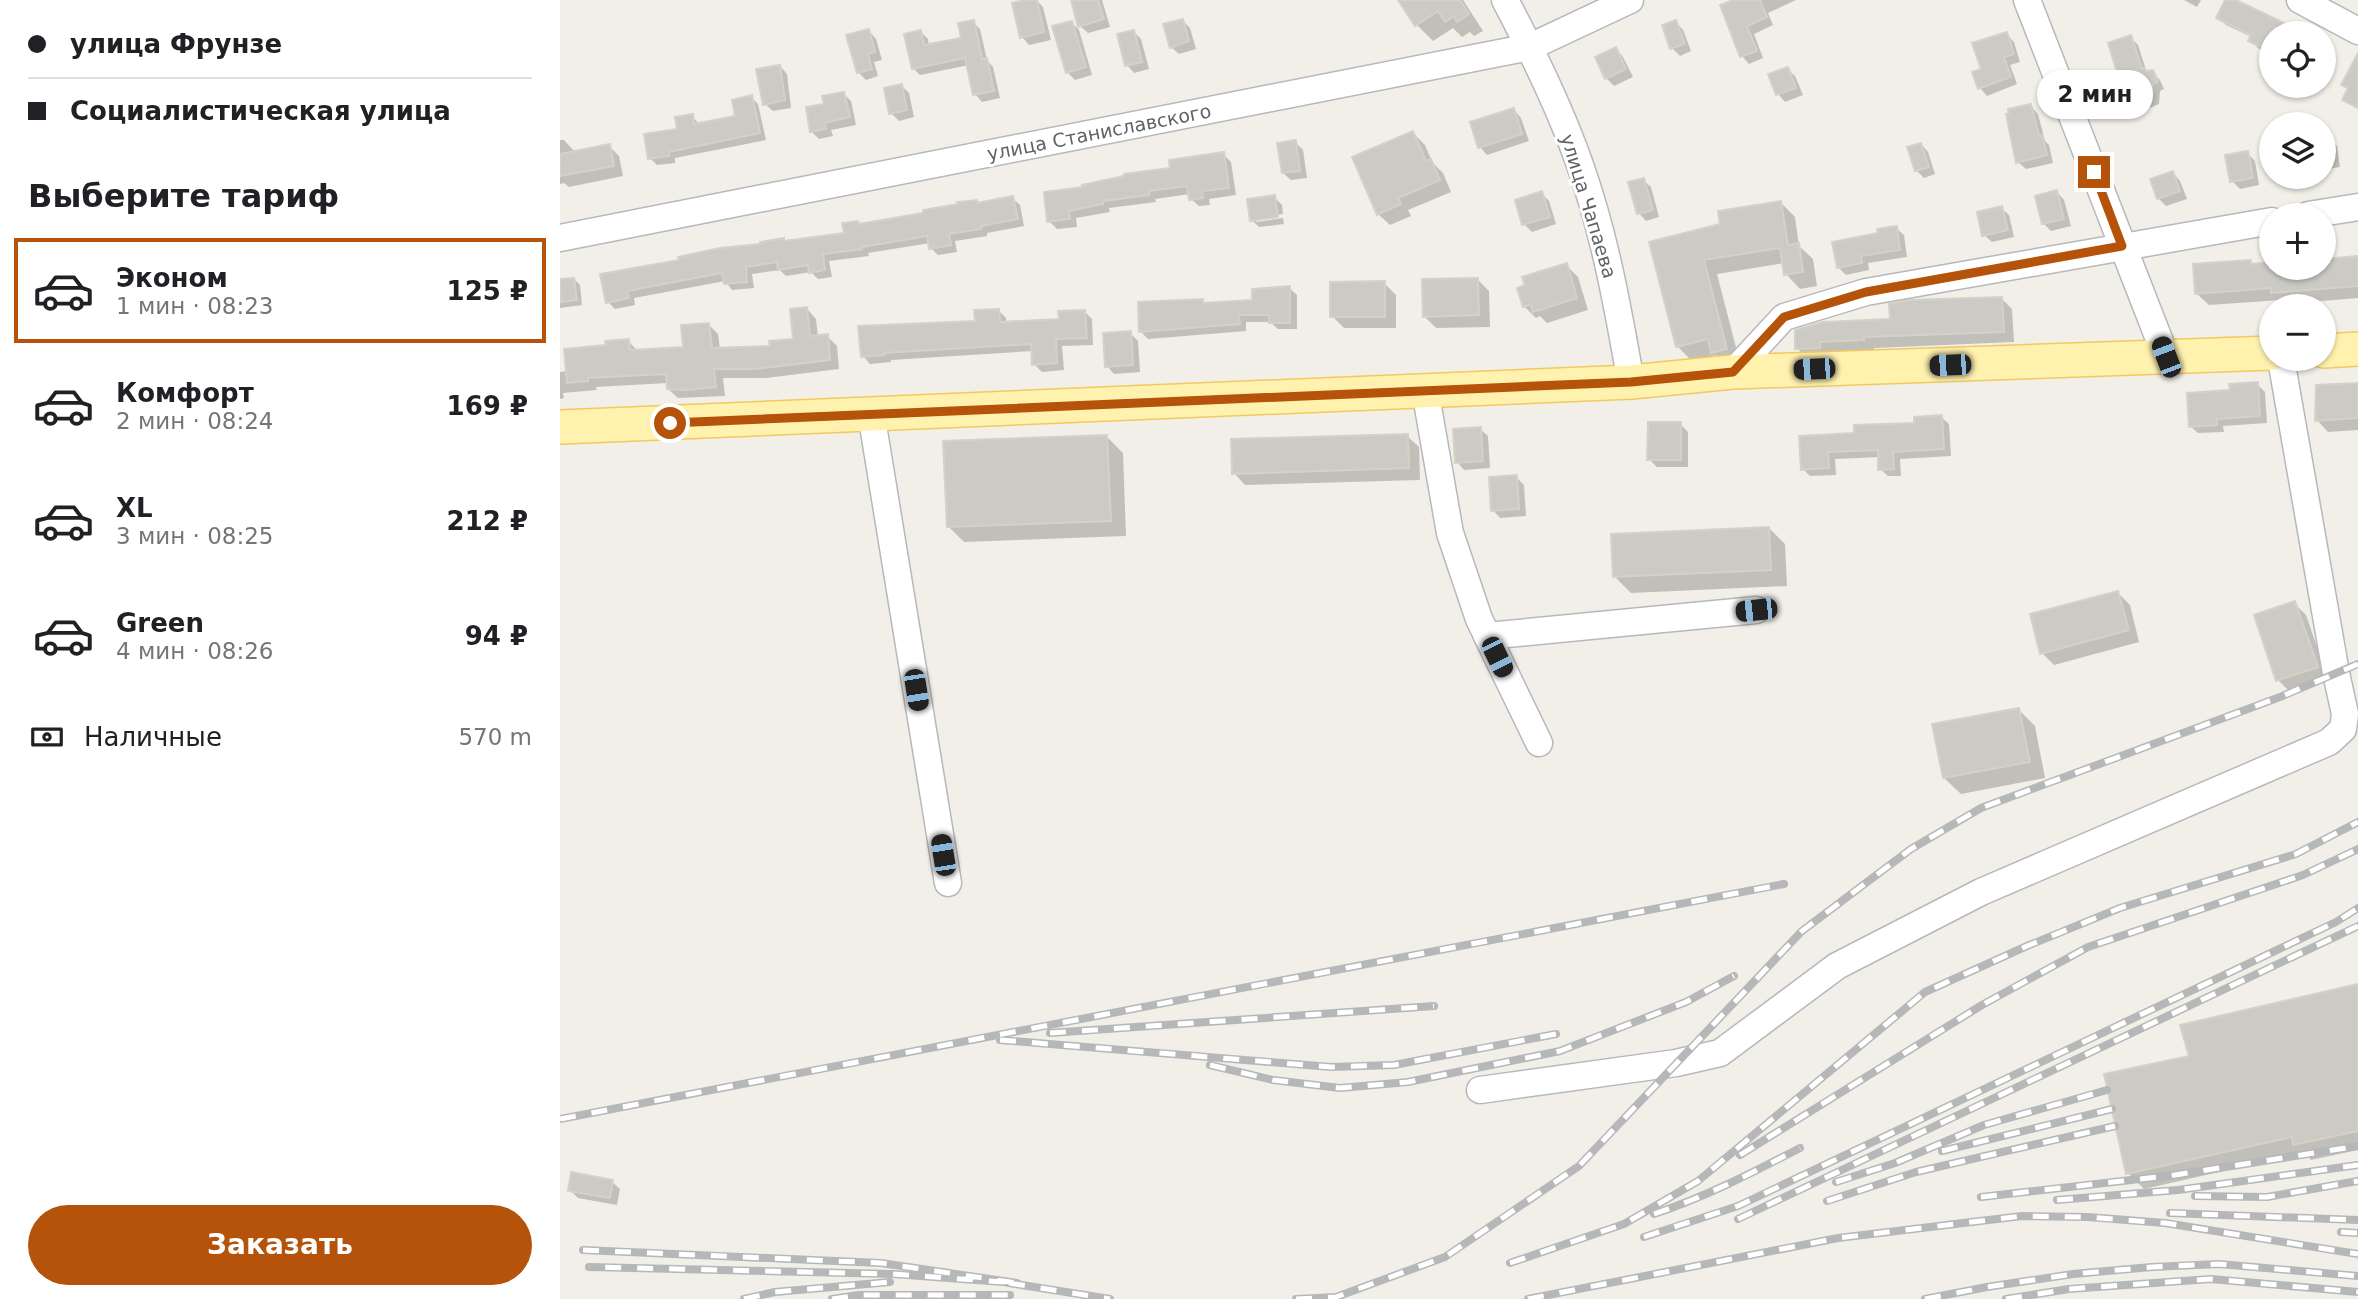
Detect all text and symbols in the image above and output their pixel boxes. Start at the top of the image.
map controls [2259,21,2336,371]
button: locate [2259,21,2336,98]
text: улица Фрунзе [70,29,282,59]
callout: 2 мин [2036,71,2152,120]
text: 2 мин [2058,81,2132,107]
text: Социалистическая улица [70,96,451,126]
street label: улица Станиславского [985,99,1213,165]
button: layers [2259,112,2336,189]
street label: улица Чапаева [1557,131,1621,281]
route end [2078,156,2110,188]
text: Выберите тариф [28,177,339,215]
button: + [2259,203,2336,280]
icon: car [32,259,95,322]
text: Эконом [116,263,228,293]
text: 125 ₽ [447,276,528,306]
text: 1 мин · 08:23 [116,293,274,319]
button: − [2259,294,2336,371]
car [2149,334,2184,380]
car [1929,354,1972,376]
car [1793,358,1836,380]
icon: car [32,374,95,437]
text: Комфорт [116,378,254,408]
text: 169 ₽ [447,391,528,421]
route start [654,407,686,439]
text: 2 мин · 08:24 [116,408,274,434]
icon: car [32,489,95,552]
text: XL [116,493,153,523]
text: 212 ₽ [447,506,528,536]
text: 3 мин · 08:25 [116,523,274,549]
car [1735,597,1778,623]
icon: car [32,604,95,667]
text: Green [116,608,204,638]
text: 94 ₽ [465,621,528,651]
car [1479,634,1516,680]
text: 4 мин · 08:26 [116,638,274,664]
car [903,668,930,712]
icon: cash [28,718,66,756]
text: Наличные [84,722,222,752]
text: 570 m [458,724,532,750]
car [930,833,957,877]
button: Заказать [28,1205,532,1285]

